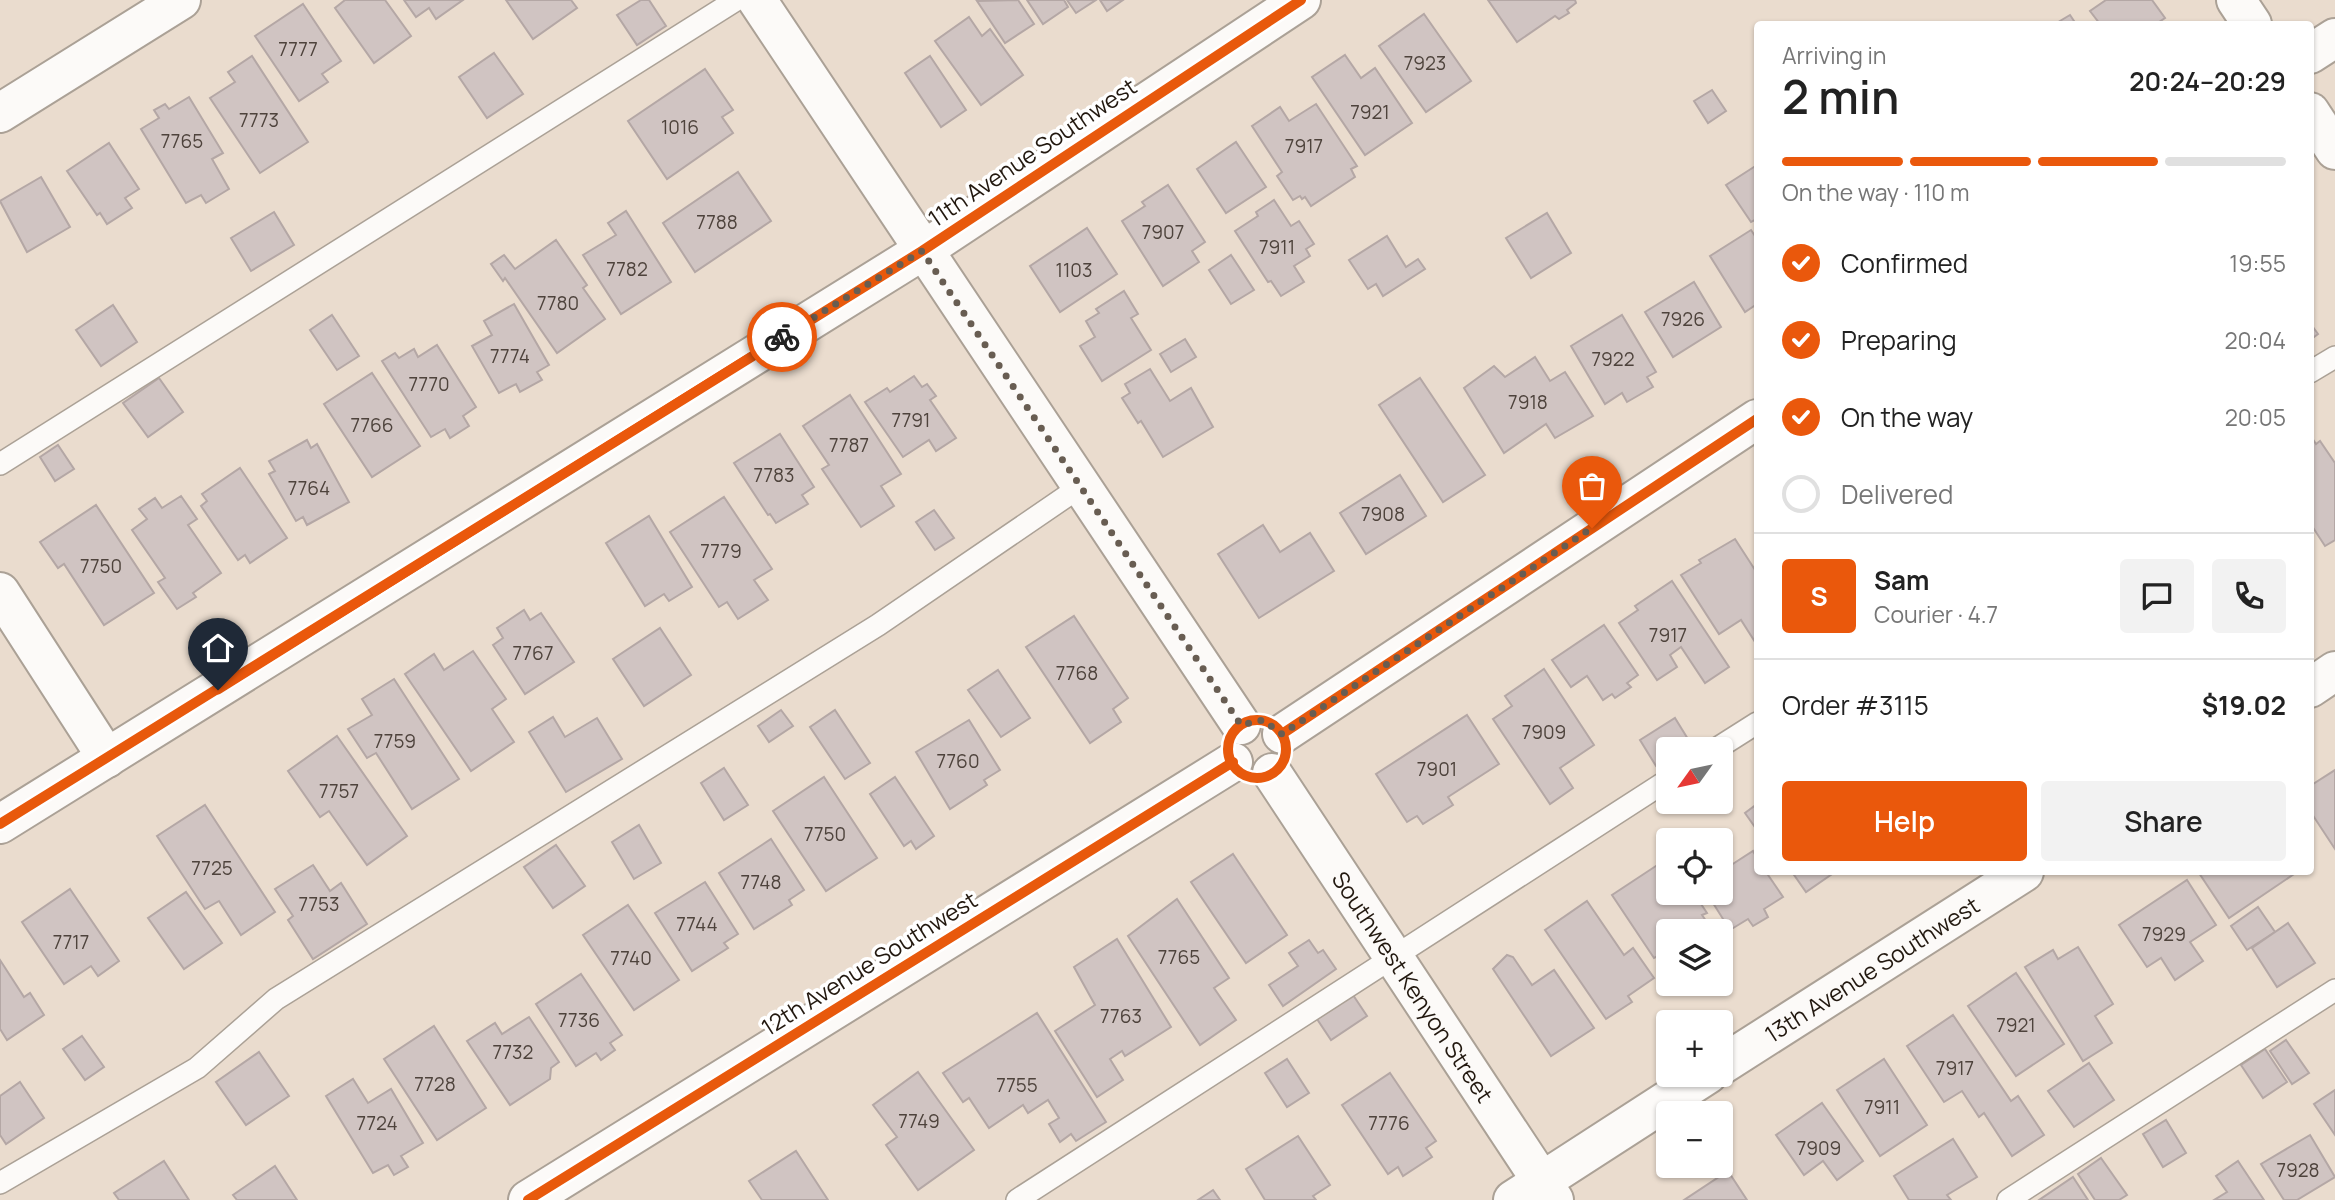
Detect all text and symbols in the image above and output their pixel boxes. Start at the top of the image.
house number: 7777 [278,36,318,62]
text: Arriving in [1782,39,1887,71]
house number: 7923 [1404,50,1446,76]
text: 20:24–20:29 [2129,63,2286,99]
text: 2 min [1782,65,1899,128]
street label: 11th Avenue Southwest [921,70,1143,234]
house number: 7921 [1350,99,1390,125]
house number: 7773 [239,107,279,133]
house number: 1016 [661,114,699,140]
house number: 7765 [161,128,203,154]
house number: 7917 [1285,133,1323,159]
text: On the way · 110 m [1782,176,1969,208]
house number: 7788 [696,209,738,235]
house number: 7907 [1142,219,1184,245]
house number: 7911 [1259,234,1295,260]
icon: check [1782,244,1820,282]
text: Confirmed [1841,245,1968,281]
text: 19:55 [2229,247,2286,279]
house number: 7782 [606,256,648,282]
house number: 1103 [1056,257,1092,283]
house number: 7780 [537,290,579,316]
courier [747,302,817,372]
house number: 7926 [1661,306,1705,332]
icon: bike [763,318,801,356]
icon: check [1782,321,1820,359]
text: Preparing [1841,322,1957,358]
text: 20:04 [2224,324,2286,356]
house number: 7774 [490,343,530,369]
house number: 7922 [1592,346,1635,372]
house number: 7770 [408,371,450,397]
house number: 7918 [1508,389,1548,415]
icon: check [1782,398,1820,436]
text: On the way [1841,399,1973,435]
text: 20:05 [2225,401,2286,433]
house number: 7791 [892,407,930,433]
house number: 7766 [350,412,394,438]
house number: 7787 [829,432,869,458]
pin [1562,456,1622,528]
house number: 7783 [753,462,795,488]
icon: bag [1573,467,1611,505]
house number: 7764 [288,475,330,501]
text: Delivered [1841,476,1953,512]
house number: 7908 [1361,501,1405,527]
house number: 7779 [700,538,742,564]
house number: 7750 [80,553,122,579]
button: chat [2120,559,2194,633]
button: phone [2212,559,2286,633]
text: Sam [1874,562,1929,598]
text: S [1810,578,1828,614]
text: Courier · 4.7 [1874,598,1998,630]
pin [188,618,248,690]
house number: 7917 [1649,622,1687,648]
icon: home [199,629,237,667]
house number: 7767 [513,640,553,666]
house number: 7768 [1056,660,1098,686]
text: Order #3115 [1782,687,1929,723]
text: $19.02 [2202,687,2286,723]
house number: 7909 [1522,719,1566,745]
house number: 7759 [374,728,416,754]
north arrow [1656,737,1732,814]
map controls [1656,737,1733,1178]
house number: 7760 [937,748,979,774]
house number: 7901 [1417,756,1457,782]
house number: 7757 [319,778,359,804]
button: Help [1782,781,2027,861]
button: Share [2041,781,2286,861]
house number: 7750 [804,821,846,847]
button: locate [1656,828,1733,905]
house number: 7725 [191,855,233,881]
street label: Southwest Kenyon Street [1325,865,1501,1109]
house number: 7748 [740,869,782,895]
street label: 12th Avenue Southwest [755,883,983,1043]
street label: 13th Avenue Southwest [1758,889,1985,1050]
house number: 7753 [298,891,340,917]
house number: 7744 [676,911,718,937]
button: layers [1656,919,1733,996]
house number: 7929 [2142,921,2186,947]
house number: 7717 [53,929,89,955]
house number: 7765 [1158,944,1200,970]
house number: 7740 [610,945,652,971]
house number: 7763 [1100,1003,1142,1029]
house number: 7736 [558,1007,600,1033]
button: + [1656,1010,1733,1087]
house number: 7921 [1996,1012,2036,1038]
house number: 7732 [493,1039,533,1065]
house number: 7917 [1936,1055,1974,1081]
house number: 7728 [414,1071,456,1097]
house number: 7755 [996,1072,1038,1098]
house number: 7911 [1864,1094,1900,1120]
button: − [1656,1101,1733,1178]
house number: 7749 [898,1108,940,1134]
house number: 7724 [356,1110,398,1136]
house number: 7776 [1368,1110,1410,1136]
house number: 7909 [1797,1135,1841,1161]
house number: 7928 [2276,1157,2320,1183]

